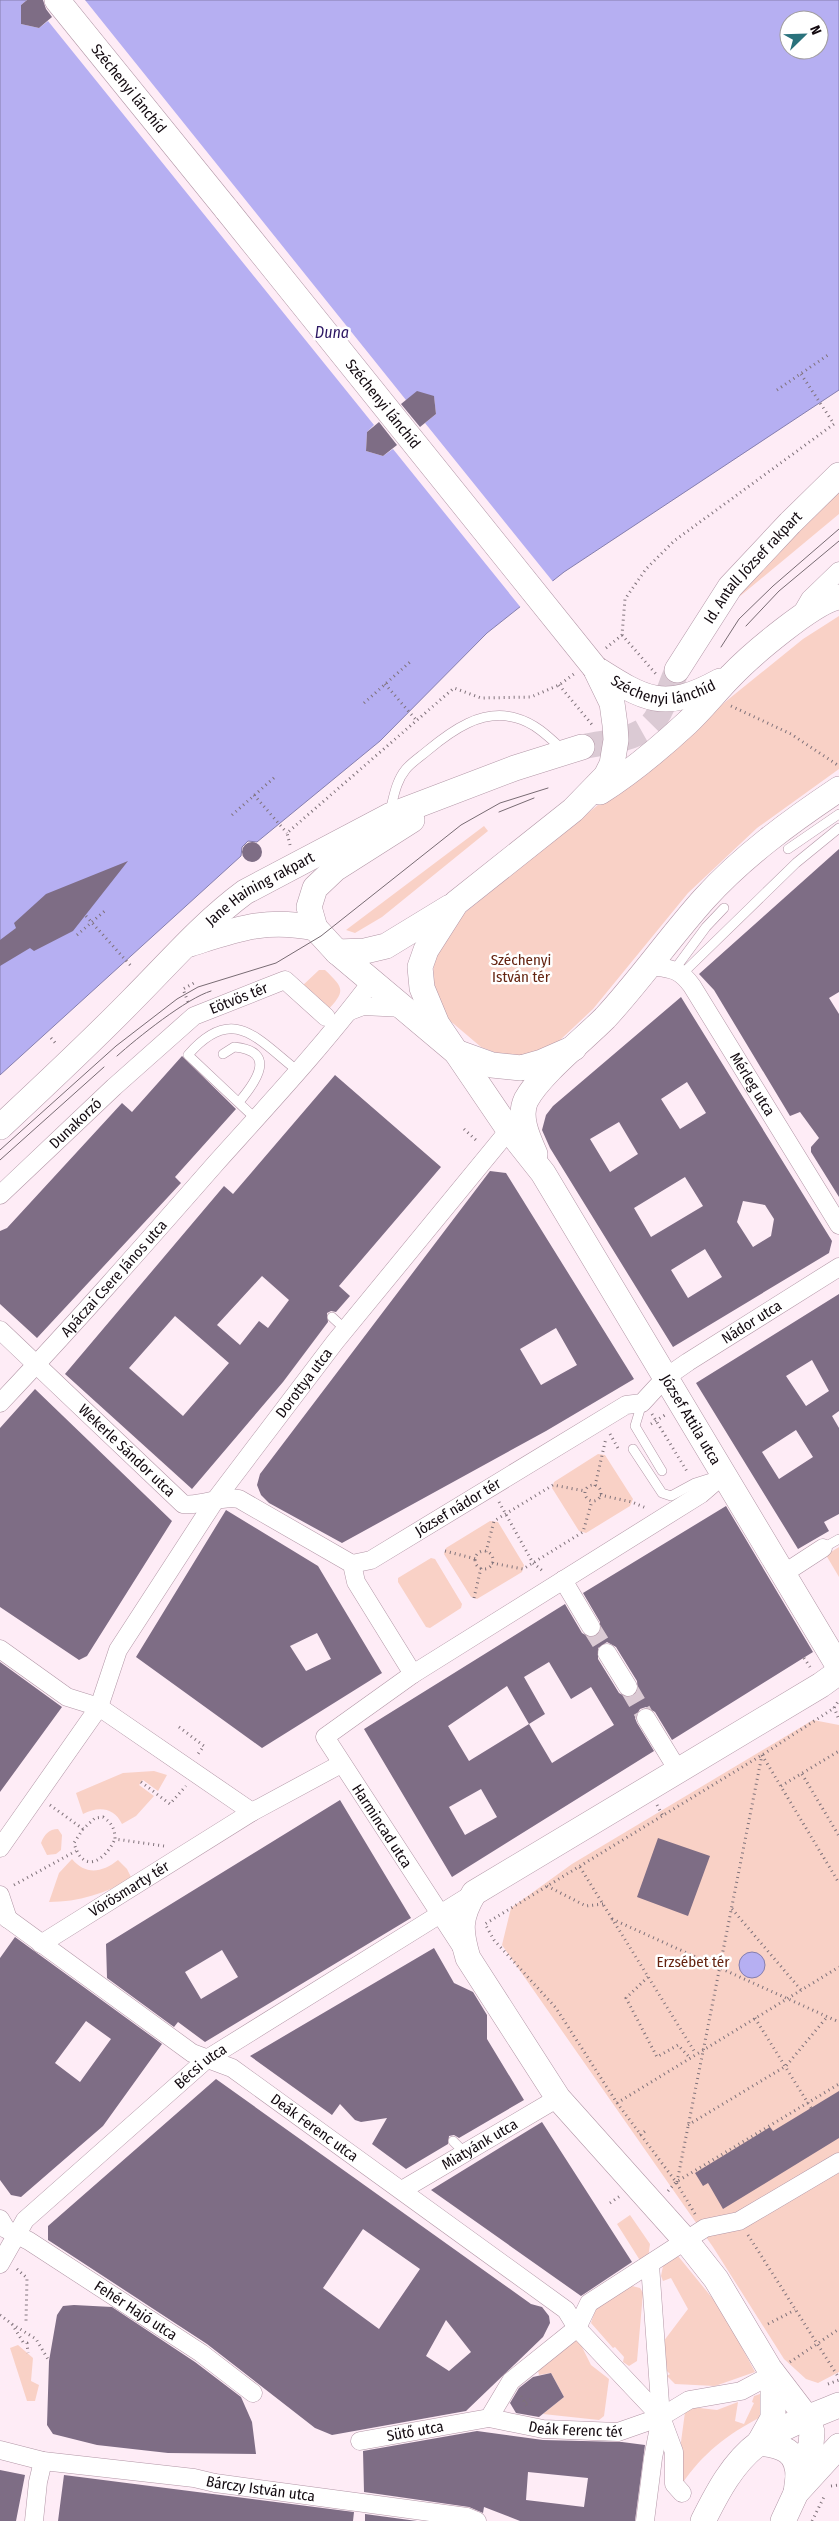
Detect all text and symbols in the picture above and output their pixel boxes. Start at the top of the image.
north arrow [779,10,829,60]
text: N [806,23,825,37]
street label: Széchenyi lánchíd [87,40,170,137]
water label: Duna [315,323,349,342]
street label: Széchenyi lánchíd [342,356,424,452]
street label: Id. Antall József rakpart [700,507,806,627]
street label: Széchenyi lánchíd [608,671,718,708]
street label: Jane Haining rakpart [202,848,317,930]
park label: Széchenyi István tér [491,951,551,986]
street label: Eötvös tér [207,978,271,1018]
street label: Mérleg utca [726,1049,779,1119]
street label: Dunakorzó [46,1094,106,1152]
street label: Apáczai Csere János utca [57,1216,171,1340]
street label: Nádor utca [718,1296,785,1348]
street label: Dorottya utca [272,1345,336,1421]
street label: József Attila utca [657,1371,725,1468]
street label: Wekerle Sándor utca [75,1400,179,1501]
street label: József nádor tér [412,1474,505,1540]
street label: Harmincad utca [348,1781,416,1871]
street label: Vörösmarty tér [86,1857,173,1921]
park label: Erzsébet tér [657,1953,730,1971]
street label: Bécsi utca [171,2040,230,2093]
street label: Deák Ferenc utca [267,2090,362,2165]
street label: Miatyánk utca [438,2115,521,2174]
street label: Fehér Hajó utca [91,2277,181,2344]
street label: Sütő utca [385,2417,445,2445]
street label: Deák Ferenc tér [527,2417,627,2441]
street label: Bárczy István utca [204,2472,316,2505]

